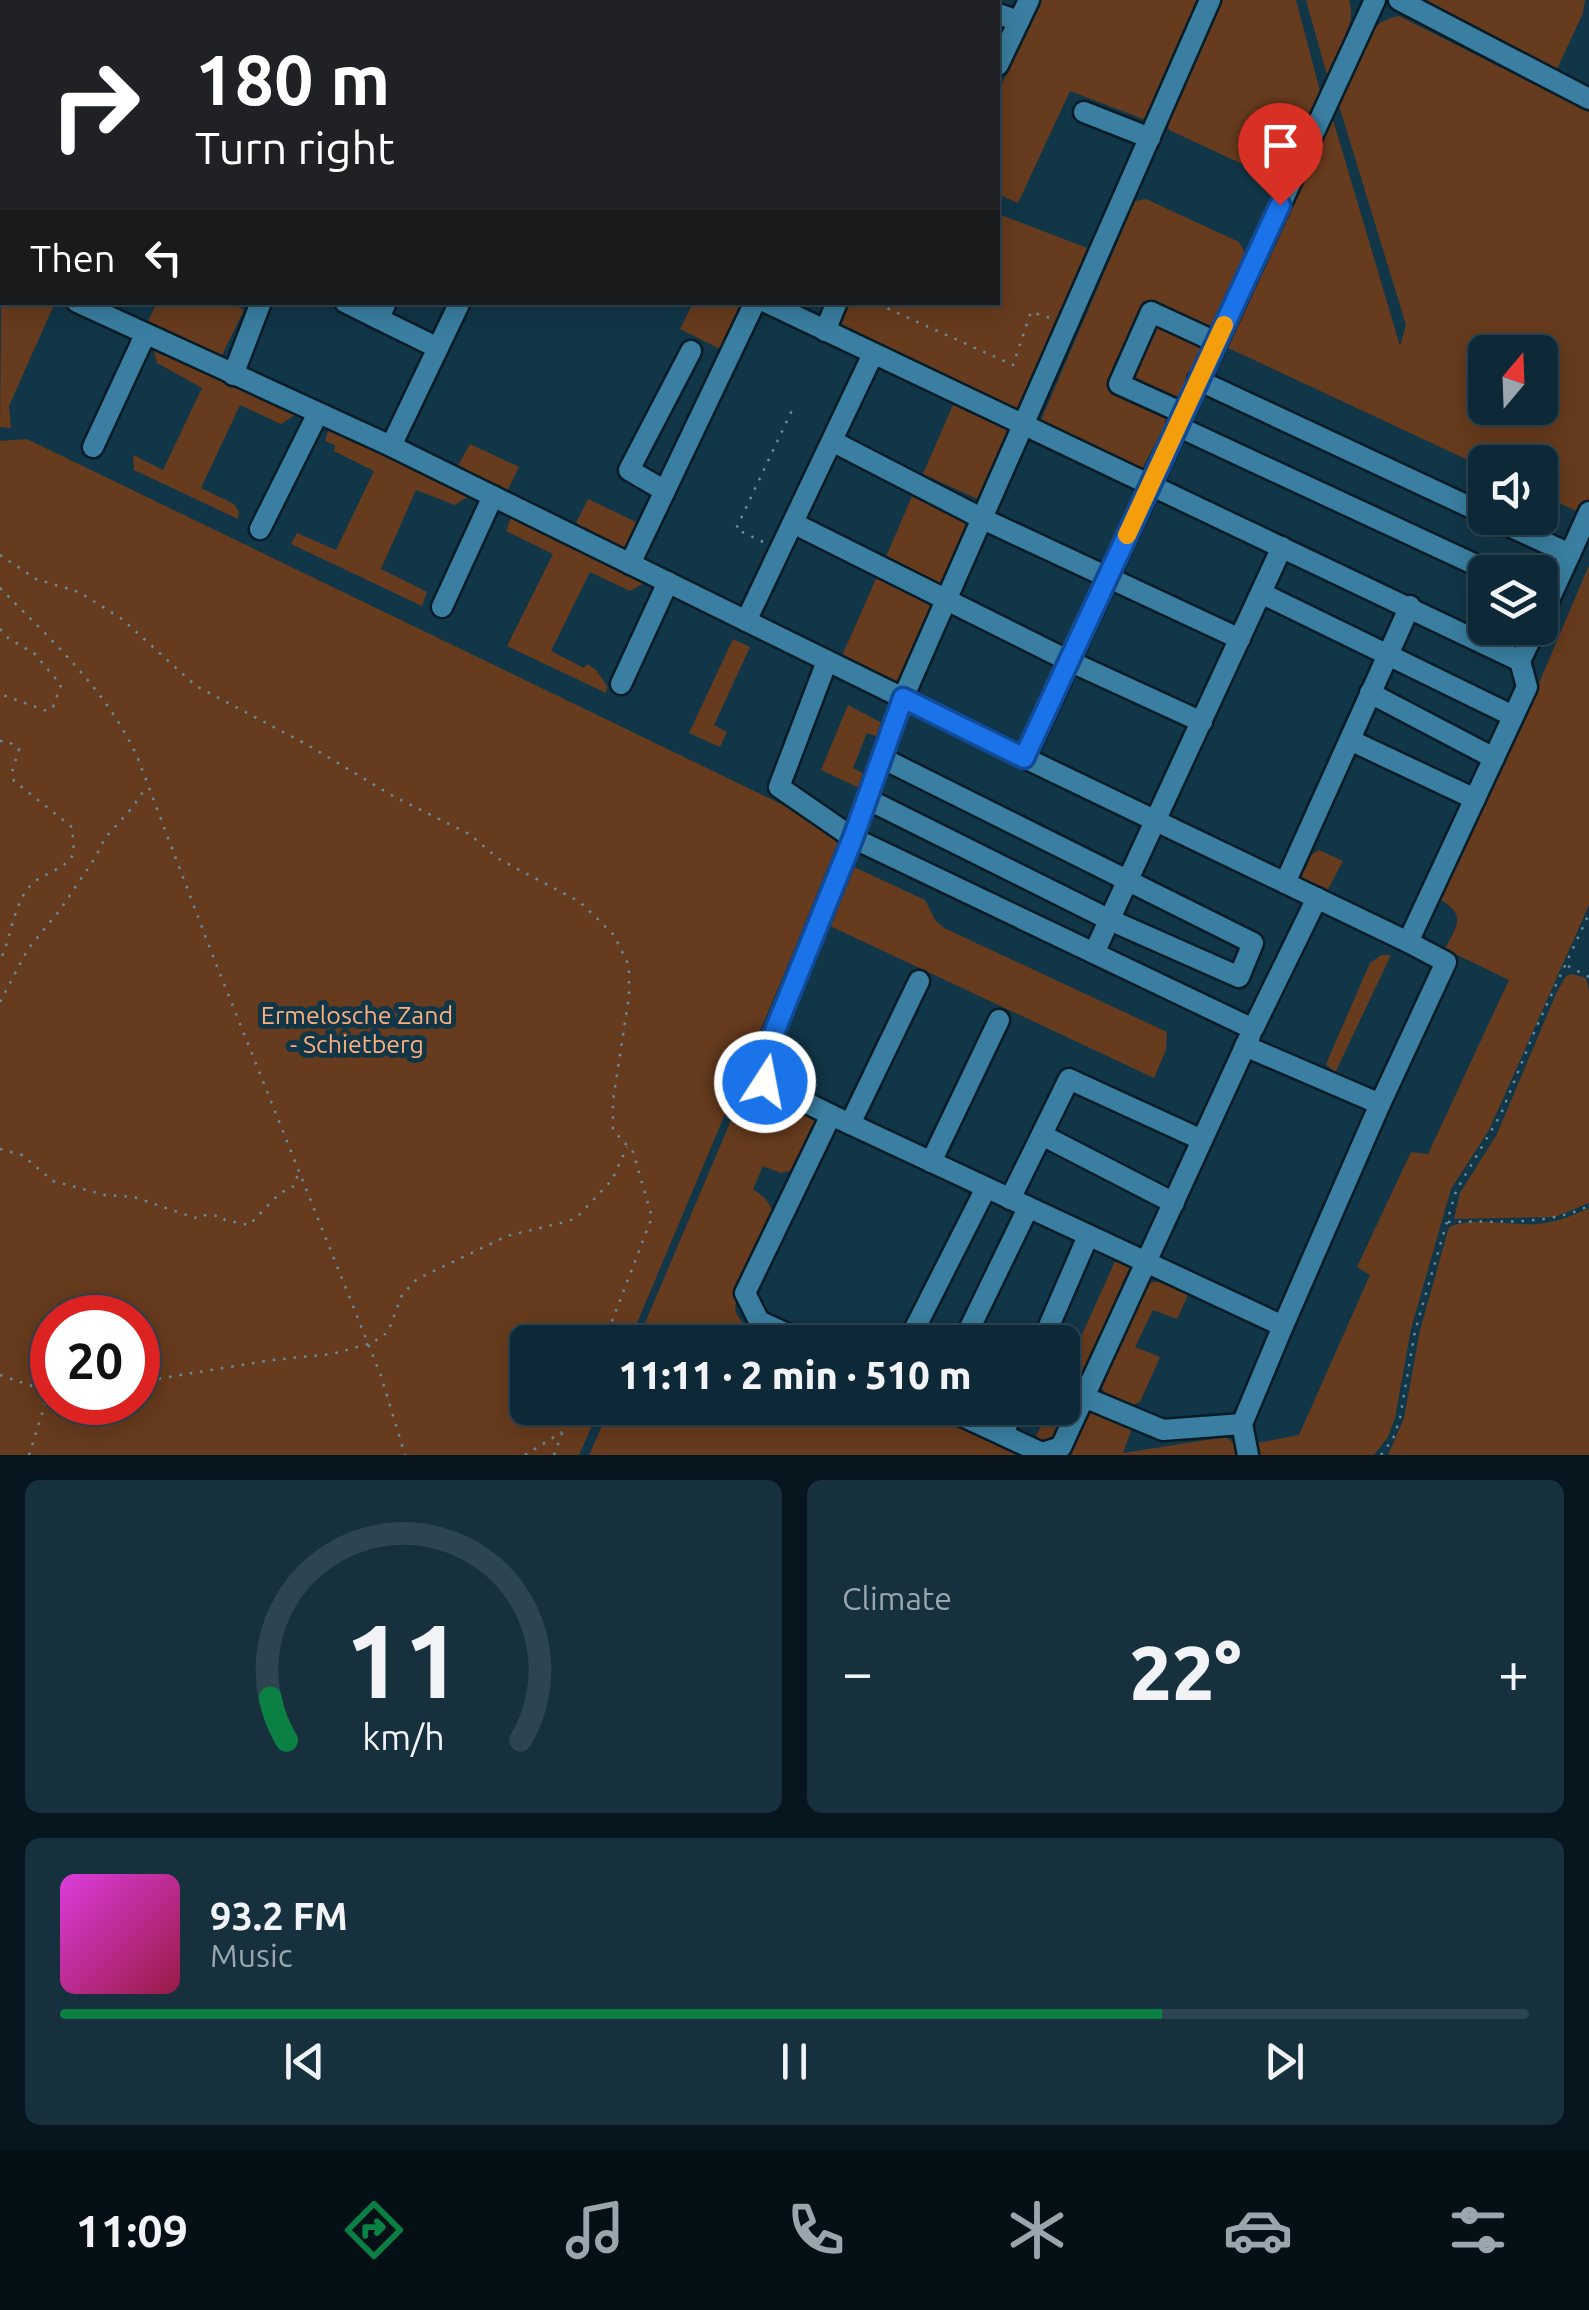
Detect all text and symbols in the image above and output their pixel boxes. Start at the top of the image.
icon: right [30,40,160,170]
text: 180 m [195,40,390,118]
pin [1238,103,1323,206]
icon: arrive [1253,118,1308,173]
text: Turn right [195,122,395,173]
icon: left [136,230,191,285]
text: Then [30,237,116,279]
north arrow [1468,335,1558,425]
map controls [1468,335,1558,645]
button: sound [1468,445,1558,535]
button: layers [1468,555,1558,645]
park label: Ermelosche Zand - Schietberg [261,1001,453,1058]
position arrow [713,1030,817,1134]
speed limit sign: 20 [30,1295,160,1425]
text: 11:11 · 2 min · 510 m [618,1354,972,1396]
text: Climate [842,1580,952,1616]
text: 11 [345,1601,462,1718]
text: 22° [1130,1630,1241,1714]
text: − [842,1641,873,1702]
text: + [1498,1641,1529,1702]
text: km/h [362,1717,445,1757]
text: 93.2 FM [210,1895,348,1937]
text: Music [210,1937,293,1973]
icon: previous [277,2034,332,2089]
icon: pause [767,2034,822,2089]
icon: next [1257,2034,1312,2089]
icon: directions [339,2195,409,2265]
icon: music [560,2195,630,2265]
icon: phone [781,2195,851,2265]
icon: climate [1002,2195,1072,2265]
icon: car [1223,2195,1293,2265]
icon: filters [1443,2195,1513,2265]
text: 11:09 [75,2205,188,2256]

